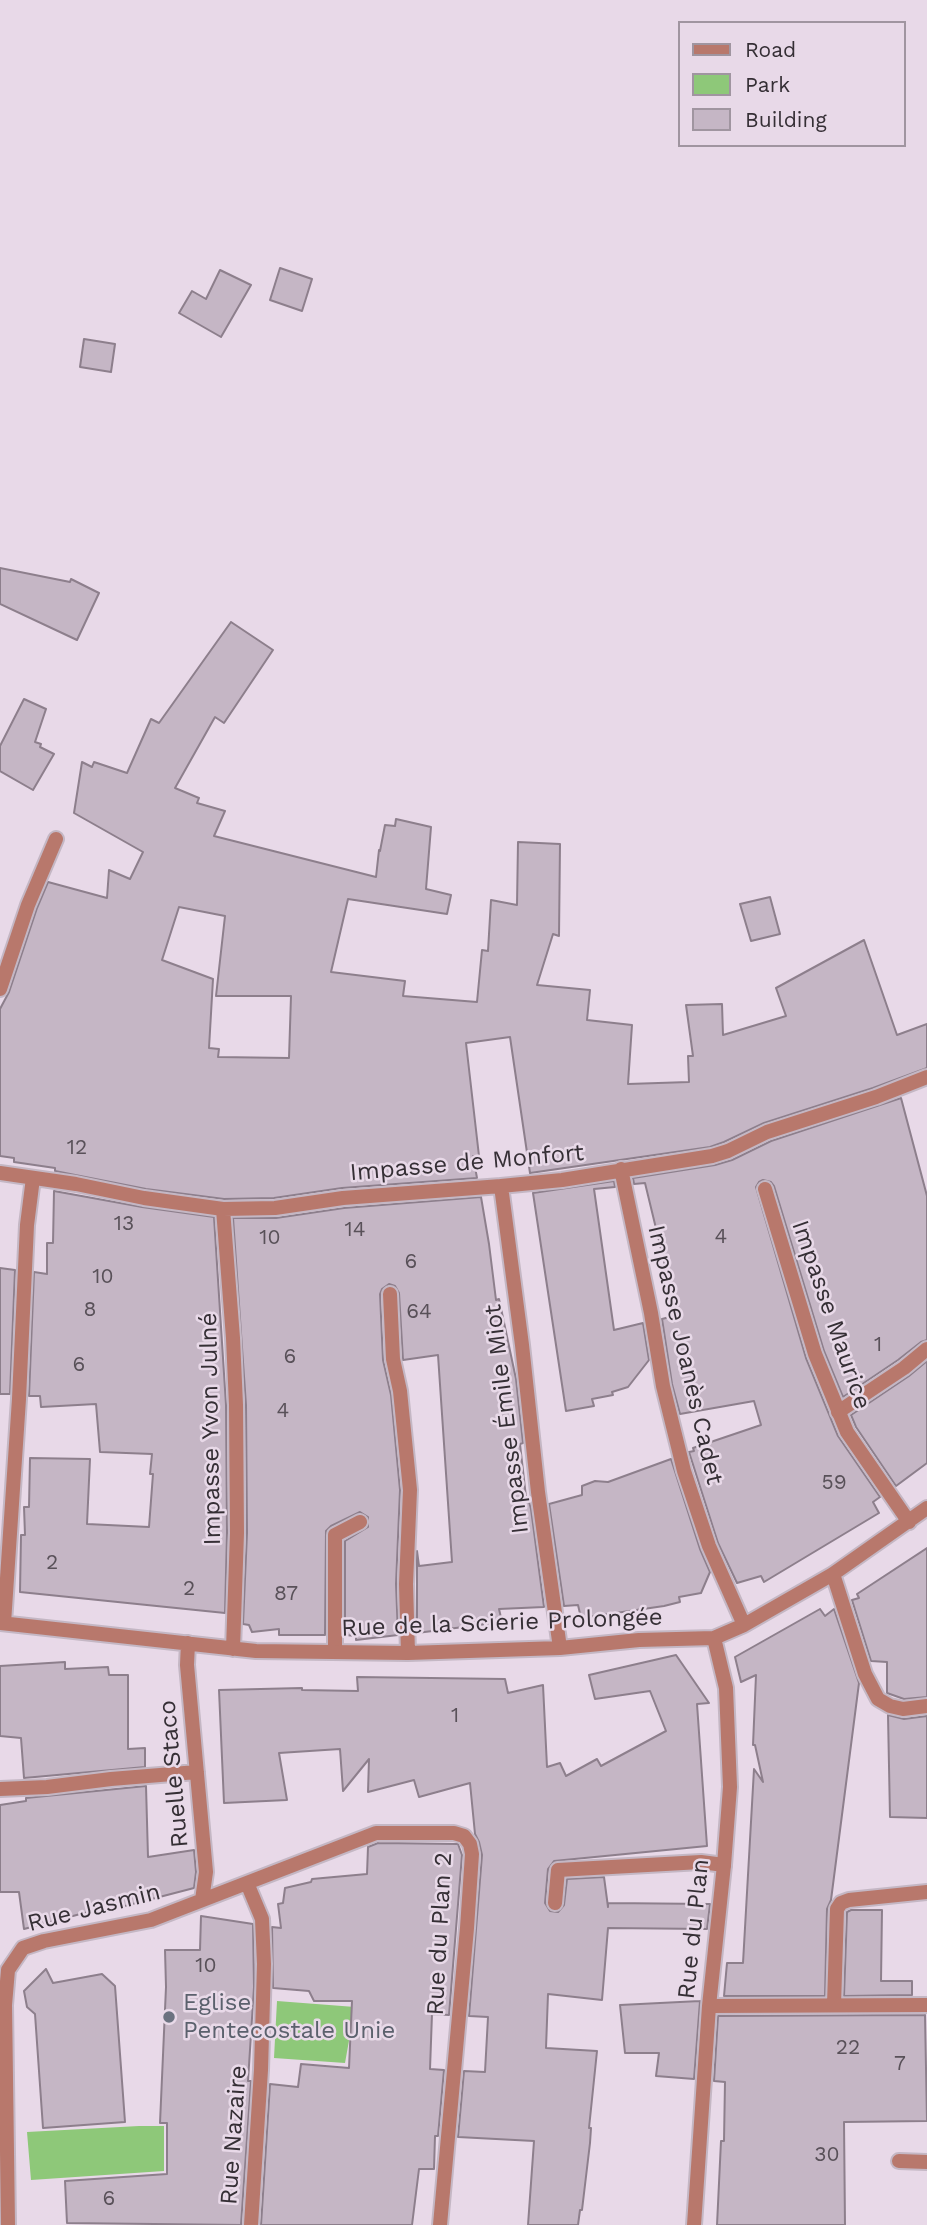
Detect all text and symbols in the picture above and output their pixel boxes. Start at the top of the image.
legend [678,21,906,147]
text: Road [745,37,796,62]
text: Park [745,72,790,97]
text: Building [745,107,827,132]
house number: 12 [67,1135,87,1161]
street label: Impasse de Monfort [349,1138,585,1188]
house number: 13 [114,1211,134,1237]
house number: 14 [344,1217,366,1243]
street label: Impasse Maurice [785,1217,877,1413]
street label: Impasse Joanès Cadet [641,1222,729,1488]
house number: 4 [715,1224,727,1250]
house number: 10 [259,1225,281,1251]
house number: 6 [405,1249,417,1275]
house number: 10 [92,1264,114,1290]
house number: 8 [84,1297,96,1323]
house number: 64 [406,1299,432,1325]
street label: Impasse Émile Miot [479,1303,535,1535]
street label: Impasse Yvon Julné [195,1312,227,1546]
house number: 1 [874,1332,882,1358]
house number: 6 [284,1344,296,1370]
house number: 6 [73,1352,85,1378]
house number: 4 [277,1398,289,1424]
house number: 59 [821,1470,847,1496]
house number: 2 [46,1550,58,1576]
house number: 2 [183,1576,195,1602]
house number: 87 [274,1581,298,1607]
street label: Rue de la Scierie Prolongée [341,1603,663,1643]
street label: Ruelle Staco [153,1699,195,1849]
house number: 1 [451,1703,459,1729]
street label: Rue du Plan 2 [421,1852,459,2016]
street label: Rue du Plan [672,1857,716,2001]
street label: Rue Jasmin [25,1878,163,1938]
house number: 10 [195,1953,217,1979]
place label: Eglise Pentecostale Unie [183,1989,395,2045]
marker: Eglise Pentecostale Unie [161,2009,177,2025]
house number: 22 [836,2035,860,2061]
house number: 7 [894,2051,906,2077]
street label: Rue Nazaire [215,2064,253,2206]
house number: 30 [814,2142,840,2168]
house number: 6 [103,2186,115,2212]

